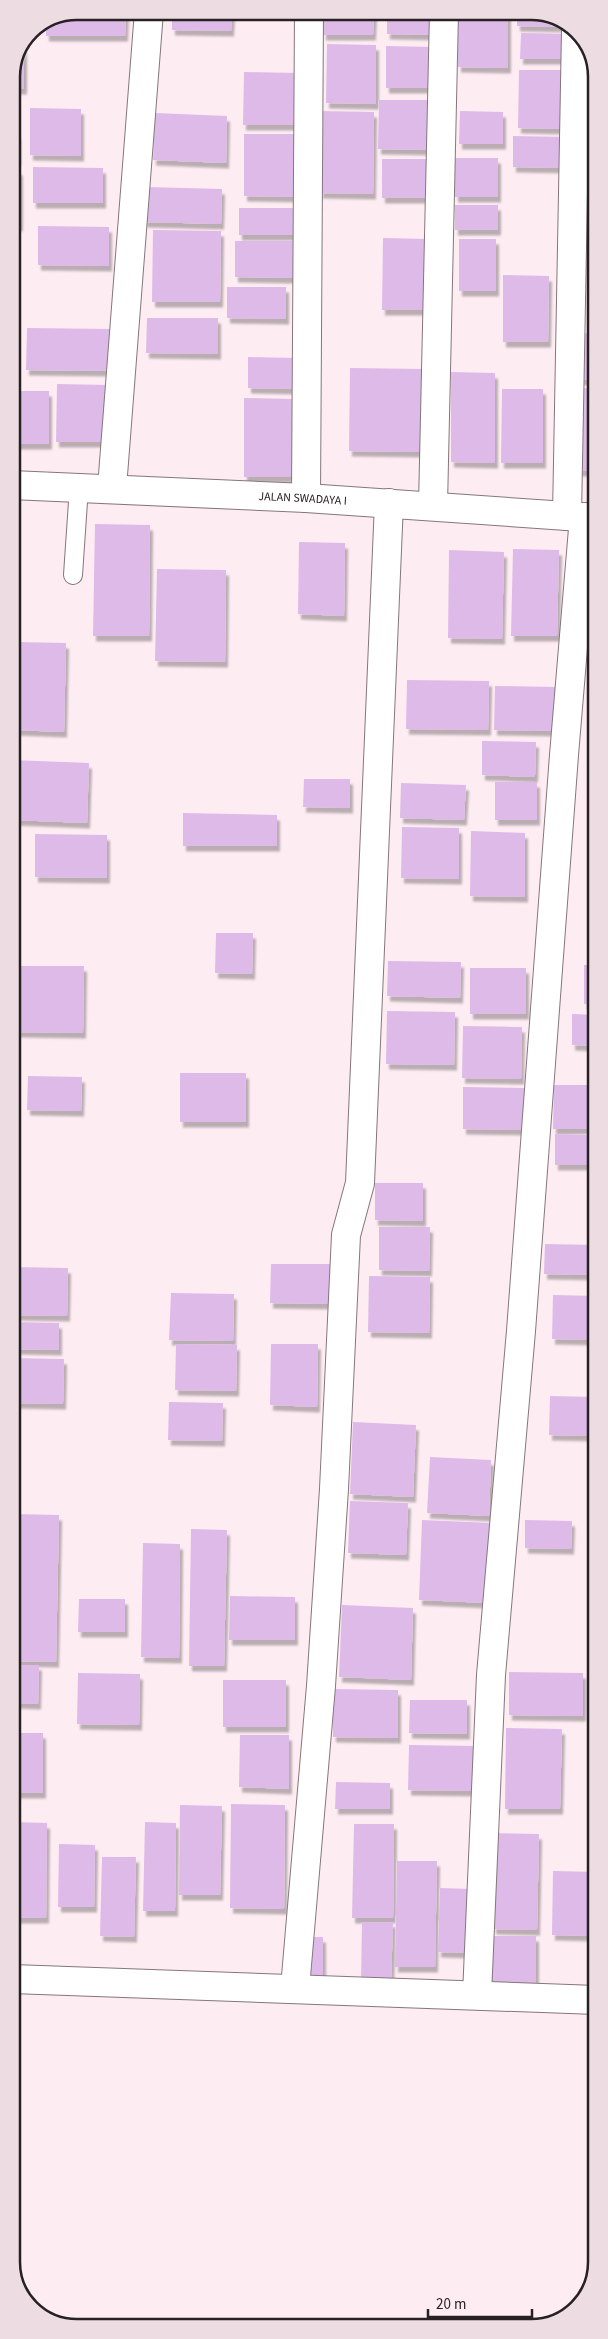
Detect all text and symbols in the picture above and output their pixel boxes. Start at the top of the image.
street label: JALAN SWADAYA I [258,488,347,510]
scale bar [428,2286,532,2318]
text: 20 m [436,2294,466,2315]

